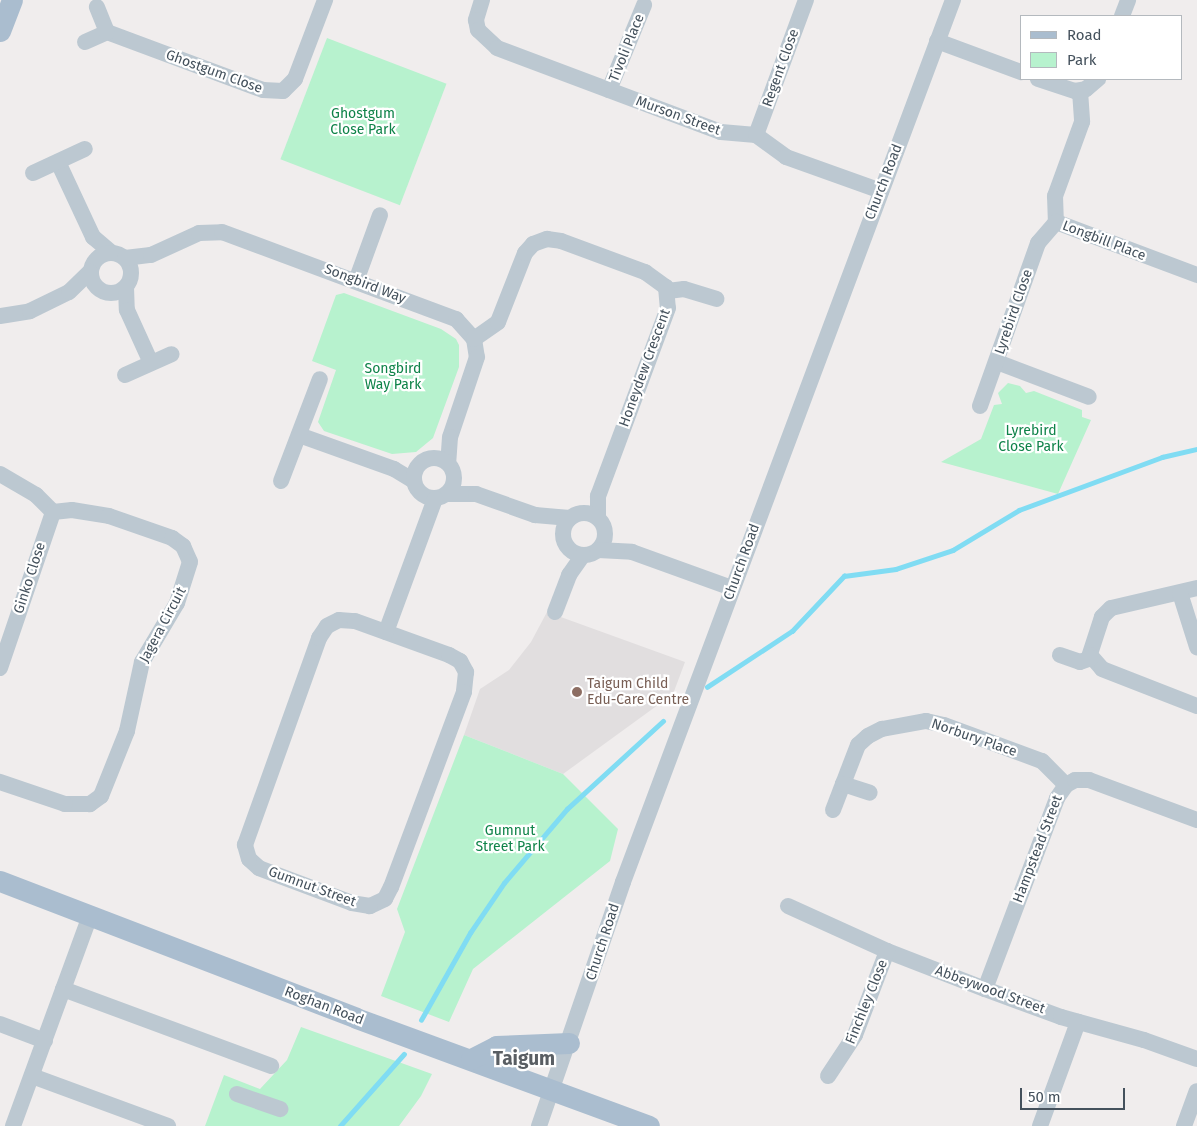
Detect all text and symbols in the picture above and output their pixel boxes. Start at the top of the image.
street label: Tivoli Place [606,12,648,84]
legend [1020,15,1182,80]
text: Road [1067,26,1102,44]
street label: Regent Close [759,27,803,109]
street label: Ghostgum Close [163,47,265,97]
text: Park [1067,51,1097,69]
street label: Murson Street [633,93,723,139]
park label: Ghostgum Close Park [330,106,396,138]
street label: Church Road [862,142,906,222]
street label: Longbill Place [1060,217,1148,265]
street label: Songbird Way [322,261,408,307]
street label: Lyrebird Close [992,267,1036,357]
street label: Honeydew Crescent [616,307,674,429]
park label: Songbird Way Park [365,361,421,394]
park label: Lyrebird Close Park [998,423,1064,456]
street label: Church Road [720,522,764,602]
street label: Ginko Close [11,540,49,616]
street label: Jagera Circuit [136,584,190,666]
place label: Taigum Child Edu-Care Centre [587,676,689,709]
marker: Taigum Child Edu-Care Centre [571,686,583,698]
street label: Norbury Place [929,716,1019,760]
street label: Hampstead Street [1010,793,1066,905]
park label: Gumnut Street Park [475,823,545,856]
street label: Gumnut Street [266,863,358,911]
street label: Church Road [583,901,623,983]
street label: Finchley Close [842,957,892,1047]
street label: Abbeywood Street [933,962,1047,1018]
street label: Roghan Road [282,983,366,1029]
district label: Taigum [493,1048,555,1070]
scale bar [1022,1078,1127,1110]
text: 50 m [1028,1088,1061,1106]

